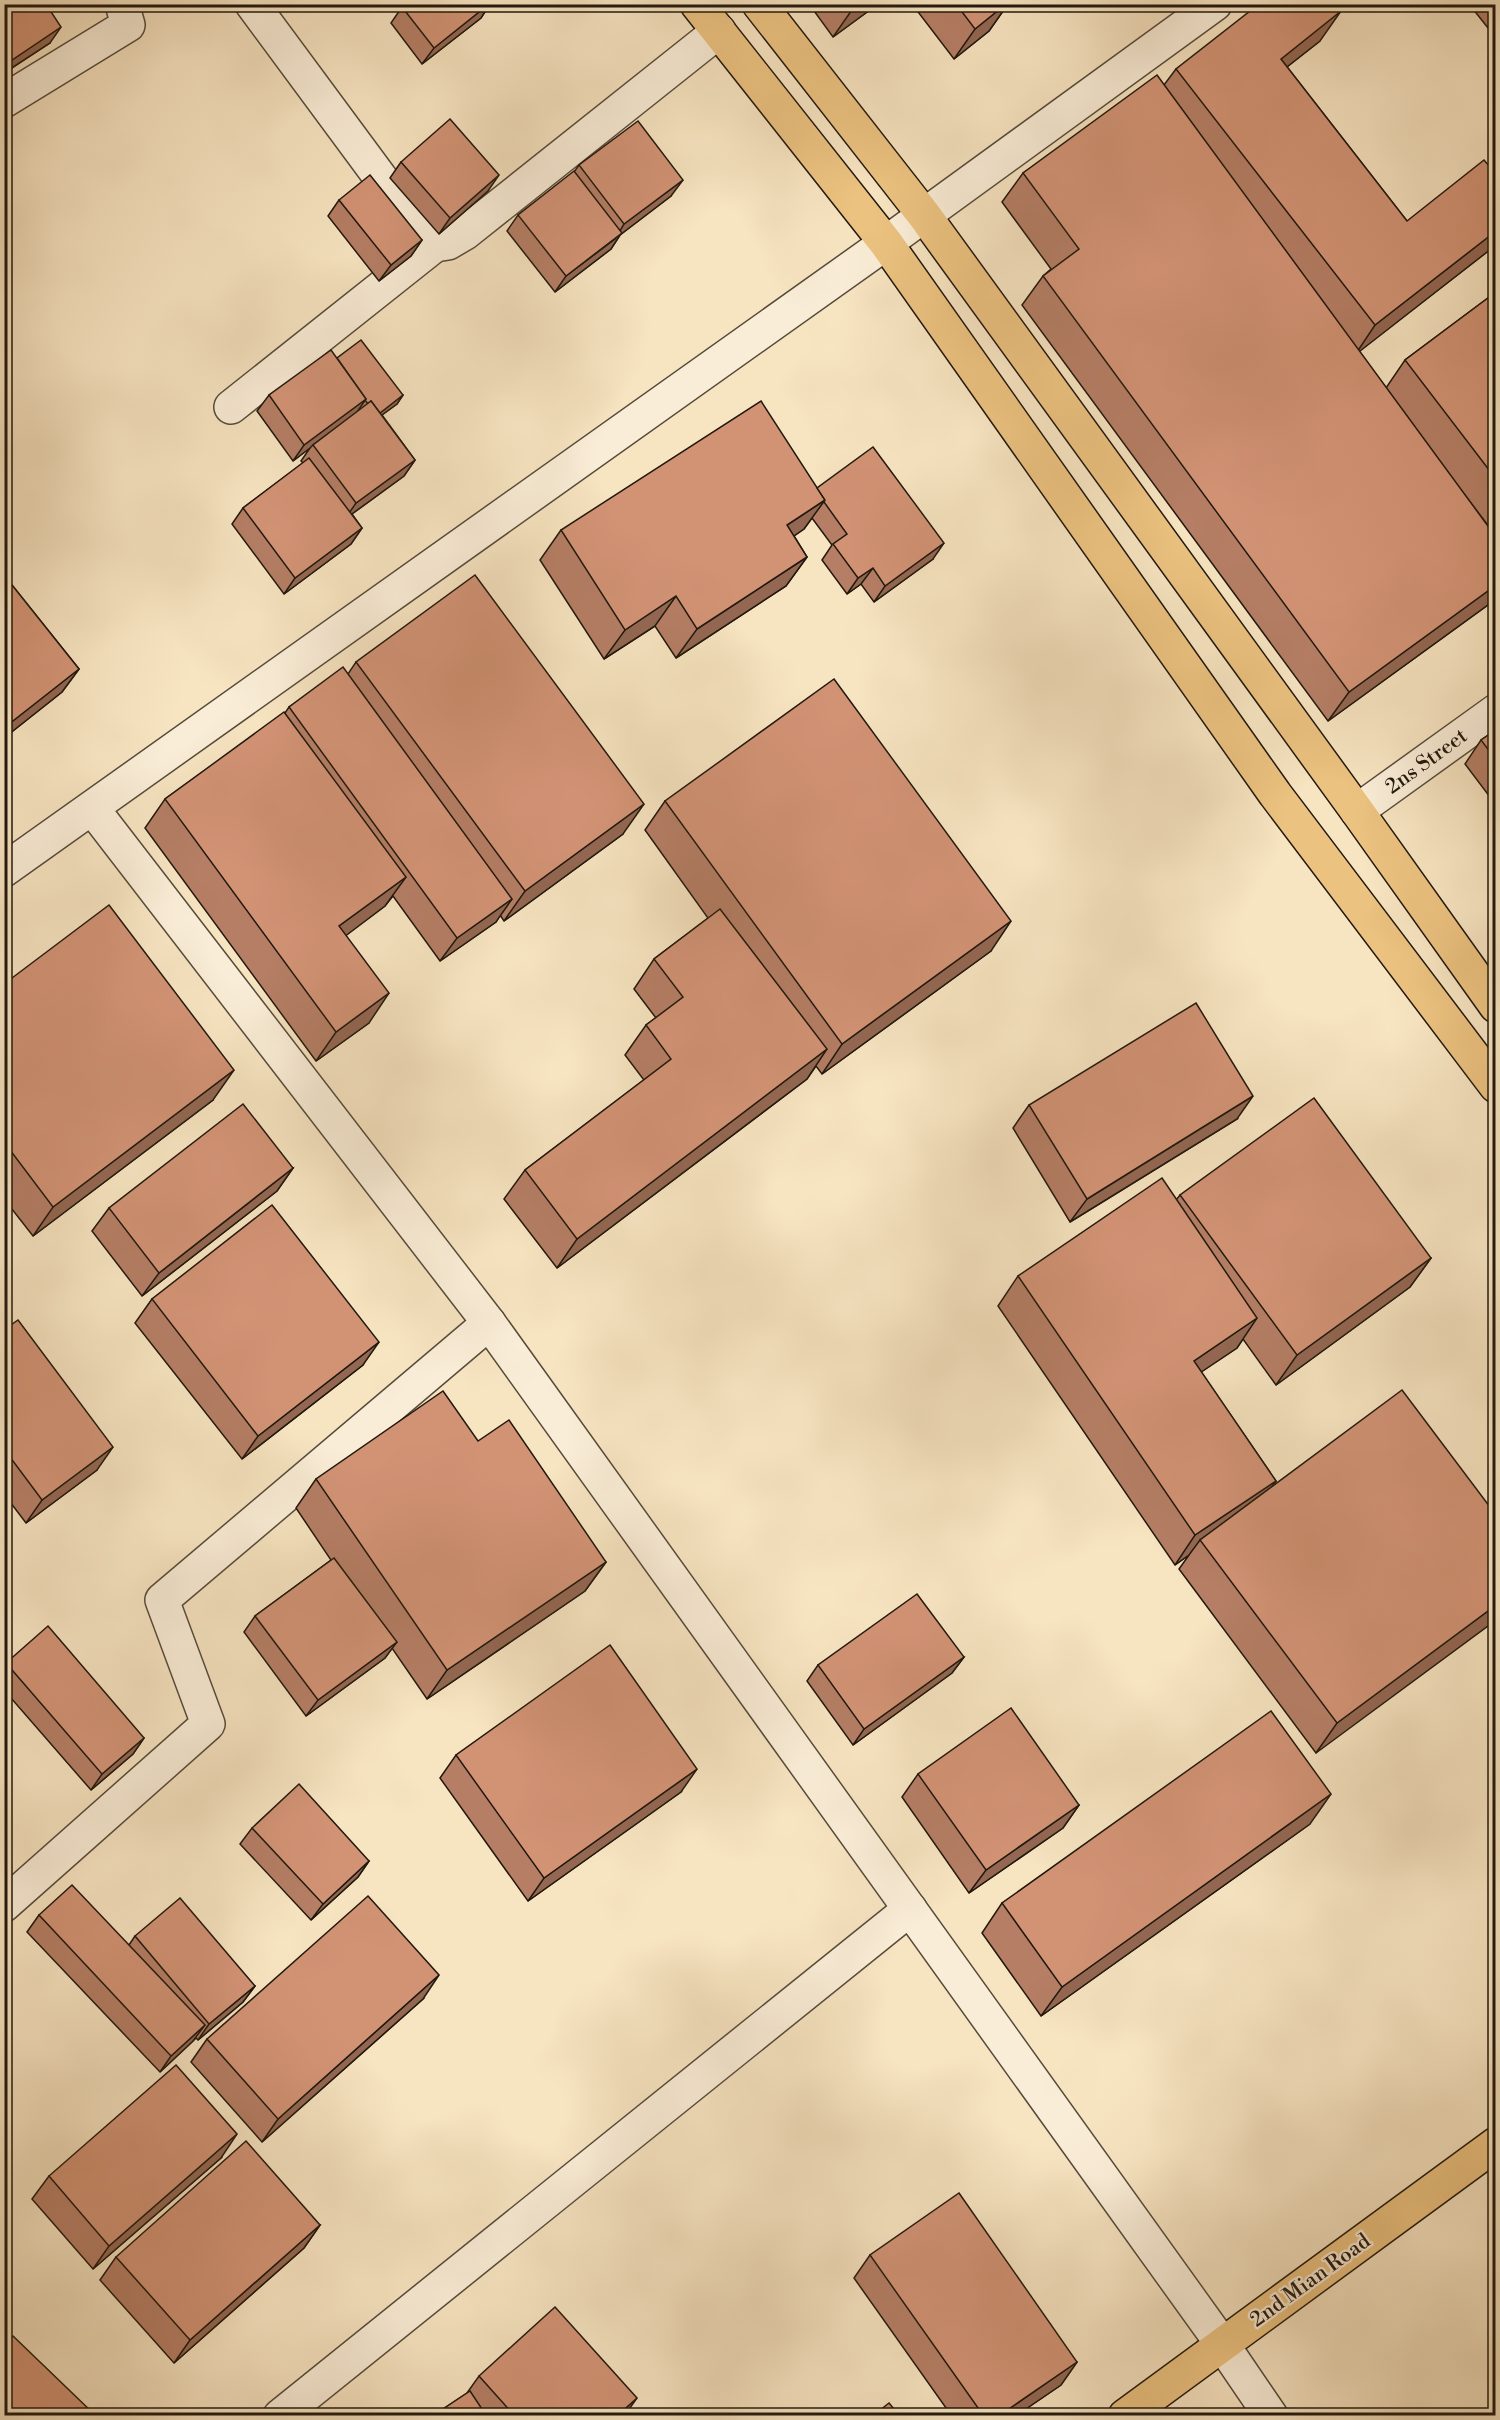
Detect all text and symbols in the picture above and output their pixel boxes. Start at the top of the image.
street label: 2ns Street [1380,723,1473,800]
street label: 2nd Mian Road [1245,2228,1376,2333]

